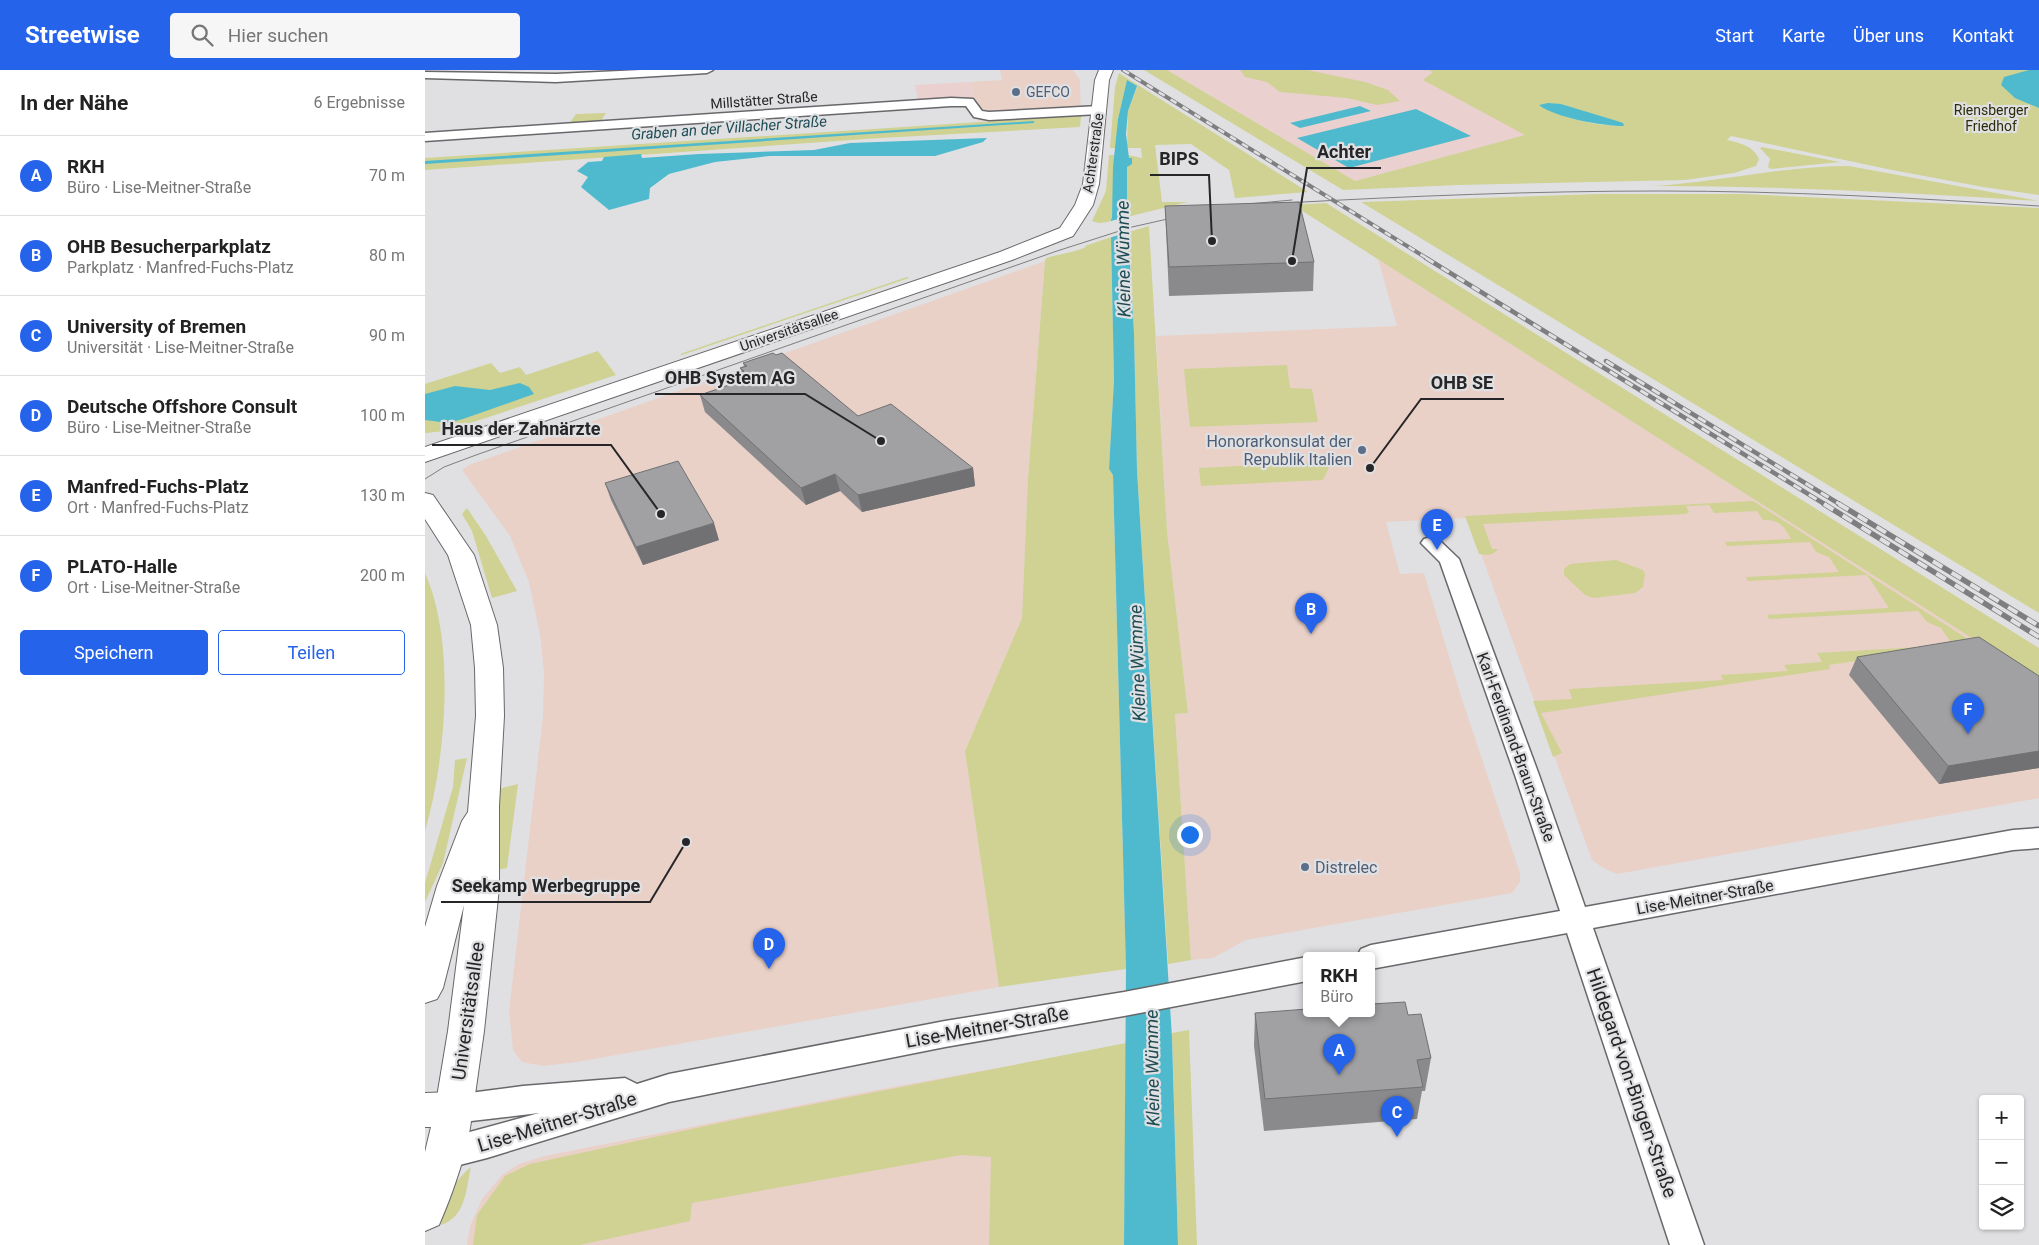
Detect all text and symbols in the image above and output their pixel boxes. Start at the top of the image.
search box [170,13,520,58]
text: Streetwise [25,21,140,49]
icon: search [188,21,216,49]
text: Hier suchen [228,24,328,47]
text: Start [1715,25,1754,46]
text: Karte [1782,25,1825,46]
text: Über uns [1853,25,1924,46]
text: Kontakt [1952,25,2014,46]
place label: GEFCO [1026,84,1070,100]
marker: GEFCO [1010,86,1022,98]
street label: Millstätter Straße [710,88,818,112]
text: In der Nähe [20,91,128,115]
text: 6 Ergebnisse [313,93,405,112]
park label: Riensberger Friedhof [1954,102,2028,134]
water label: Graben an der Villacher Straße [630,112,828,144]
street label: Achterstraße [1079,112,1107,194]
callout: Achter [1307,135,1381,168]
text: Achter [1317,141,1371,162]
callout: BIPS [1150,142,1209,175]
text: BIPS [1159,148,1199,169]
text: RKH [67,155,105,178]
text: A [31,166,41,185]
text: 70 m [369,166,405,185]
text: Büro · Lise-Meitner-Straße [67,178,251,197]
water label: Kleine Wümme [1111,200,1135,318]
text: OHB Besucherparkplatz [67,235,271,258]
text: B [31,246,41,265]
text: 80 m [369,246,405,265]
text: Parkplatz · Manfred-Fuchs-Platz [67,258,294,277]
street label: Universitätsallee [738,306,840,354]
text: University of Bremen [67,315,246,338]
text: C [31,326,41,345]
text: 90 m [369,326,405,345]
text: Universität · Lise-Meitner-Straße [67,338,294,357]
callout: OHB System AG [655,361,805,394]
callout: OHB SE [1421,366,1504,399]
text: OHB System AG [665,367,795,388]
text: OHB SE [1431,372,1493,393]
text: Deutsche Offshore Consult [67,395,297,418]
text: D [31,406,41,425]
text: 100 m [360,406,405,425]
callout: Haus der Zahnärzte [432,412,611,445]
text: Büro · Lise-Meitner-Straße [67,418,251,437]
text: Haus der Zahnärzte [442,418,601,439]
place label: Honorarkonsulat der Republik Italien [1206,432,1353,469]
marker: Honorarkonsulat der Republik Italien [1356,444,1368,456]
text: Manfred-Fuchs-Platz [67,475,249,498]
text: E [32,486,41,505]
text: 130 m [360,486,405,505]
text: Ort · Manfred-Fuchs-Platz [67,498,249,517]
pin: E [1421,509,1453,550]
text: PLATO-Halle [67,555,177,578]
text: F [32,566,40,585]
text: 200 m [360,566,405,585]
text: Ort · Lise-Meitner-Straße [67,578,240,597]
pin: B [1295,593,1327,634]
water label: Kleine Wümme [1124,604,1150,722]
button: Speichern [20,630,208,675]
button: Teilen [218,630,405,675]
street label: Karl-Ferdinand-Braun-Straße [1473,650,1559,844]
pin: F [1952,693,1984,734]
your location [1177,822,1203,848]
place label: Distrelec [1315,858,1377,877]
marker: Distrelec [1299,861,1311,873]
callout: Seekamp Werbegruppe [441,869,650,902]
text: Seekamp Werbegruppe [452,875,641,896]
street label: Lise-Meitner-Straße [1635,876,1775,918]
pin: D [753,928,785,969]
street label: Universitätsallee [447,940,489,1082]
popup [1303,952,1375,1017]
text: RKH [1320,964,1358,987]
street label: Hildegard-von-Bingen-Straße [1582,965,1682,1201]
text: Büro [1320,987,1353,1006]
street label: Lise-Meitner-Straße [904,1001,1070,1053]
water label: Kleine Wümme [1140,1009,1164,1127]
pin: A [1323,1034,1355,1075]
street label: Lise-Meitner-Straße [475,1087,639,1157]
map controls [1979,1095,2024,1230]
button: + [1979,1095,2024,1140]
pin: C [1381,1096,1413,1137]
button: − [1979,1140,2024,1185]
button: layers [1979,1185,2024,1230]

